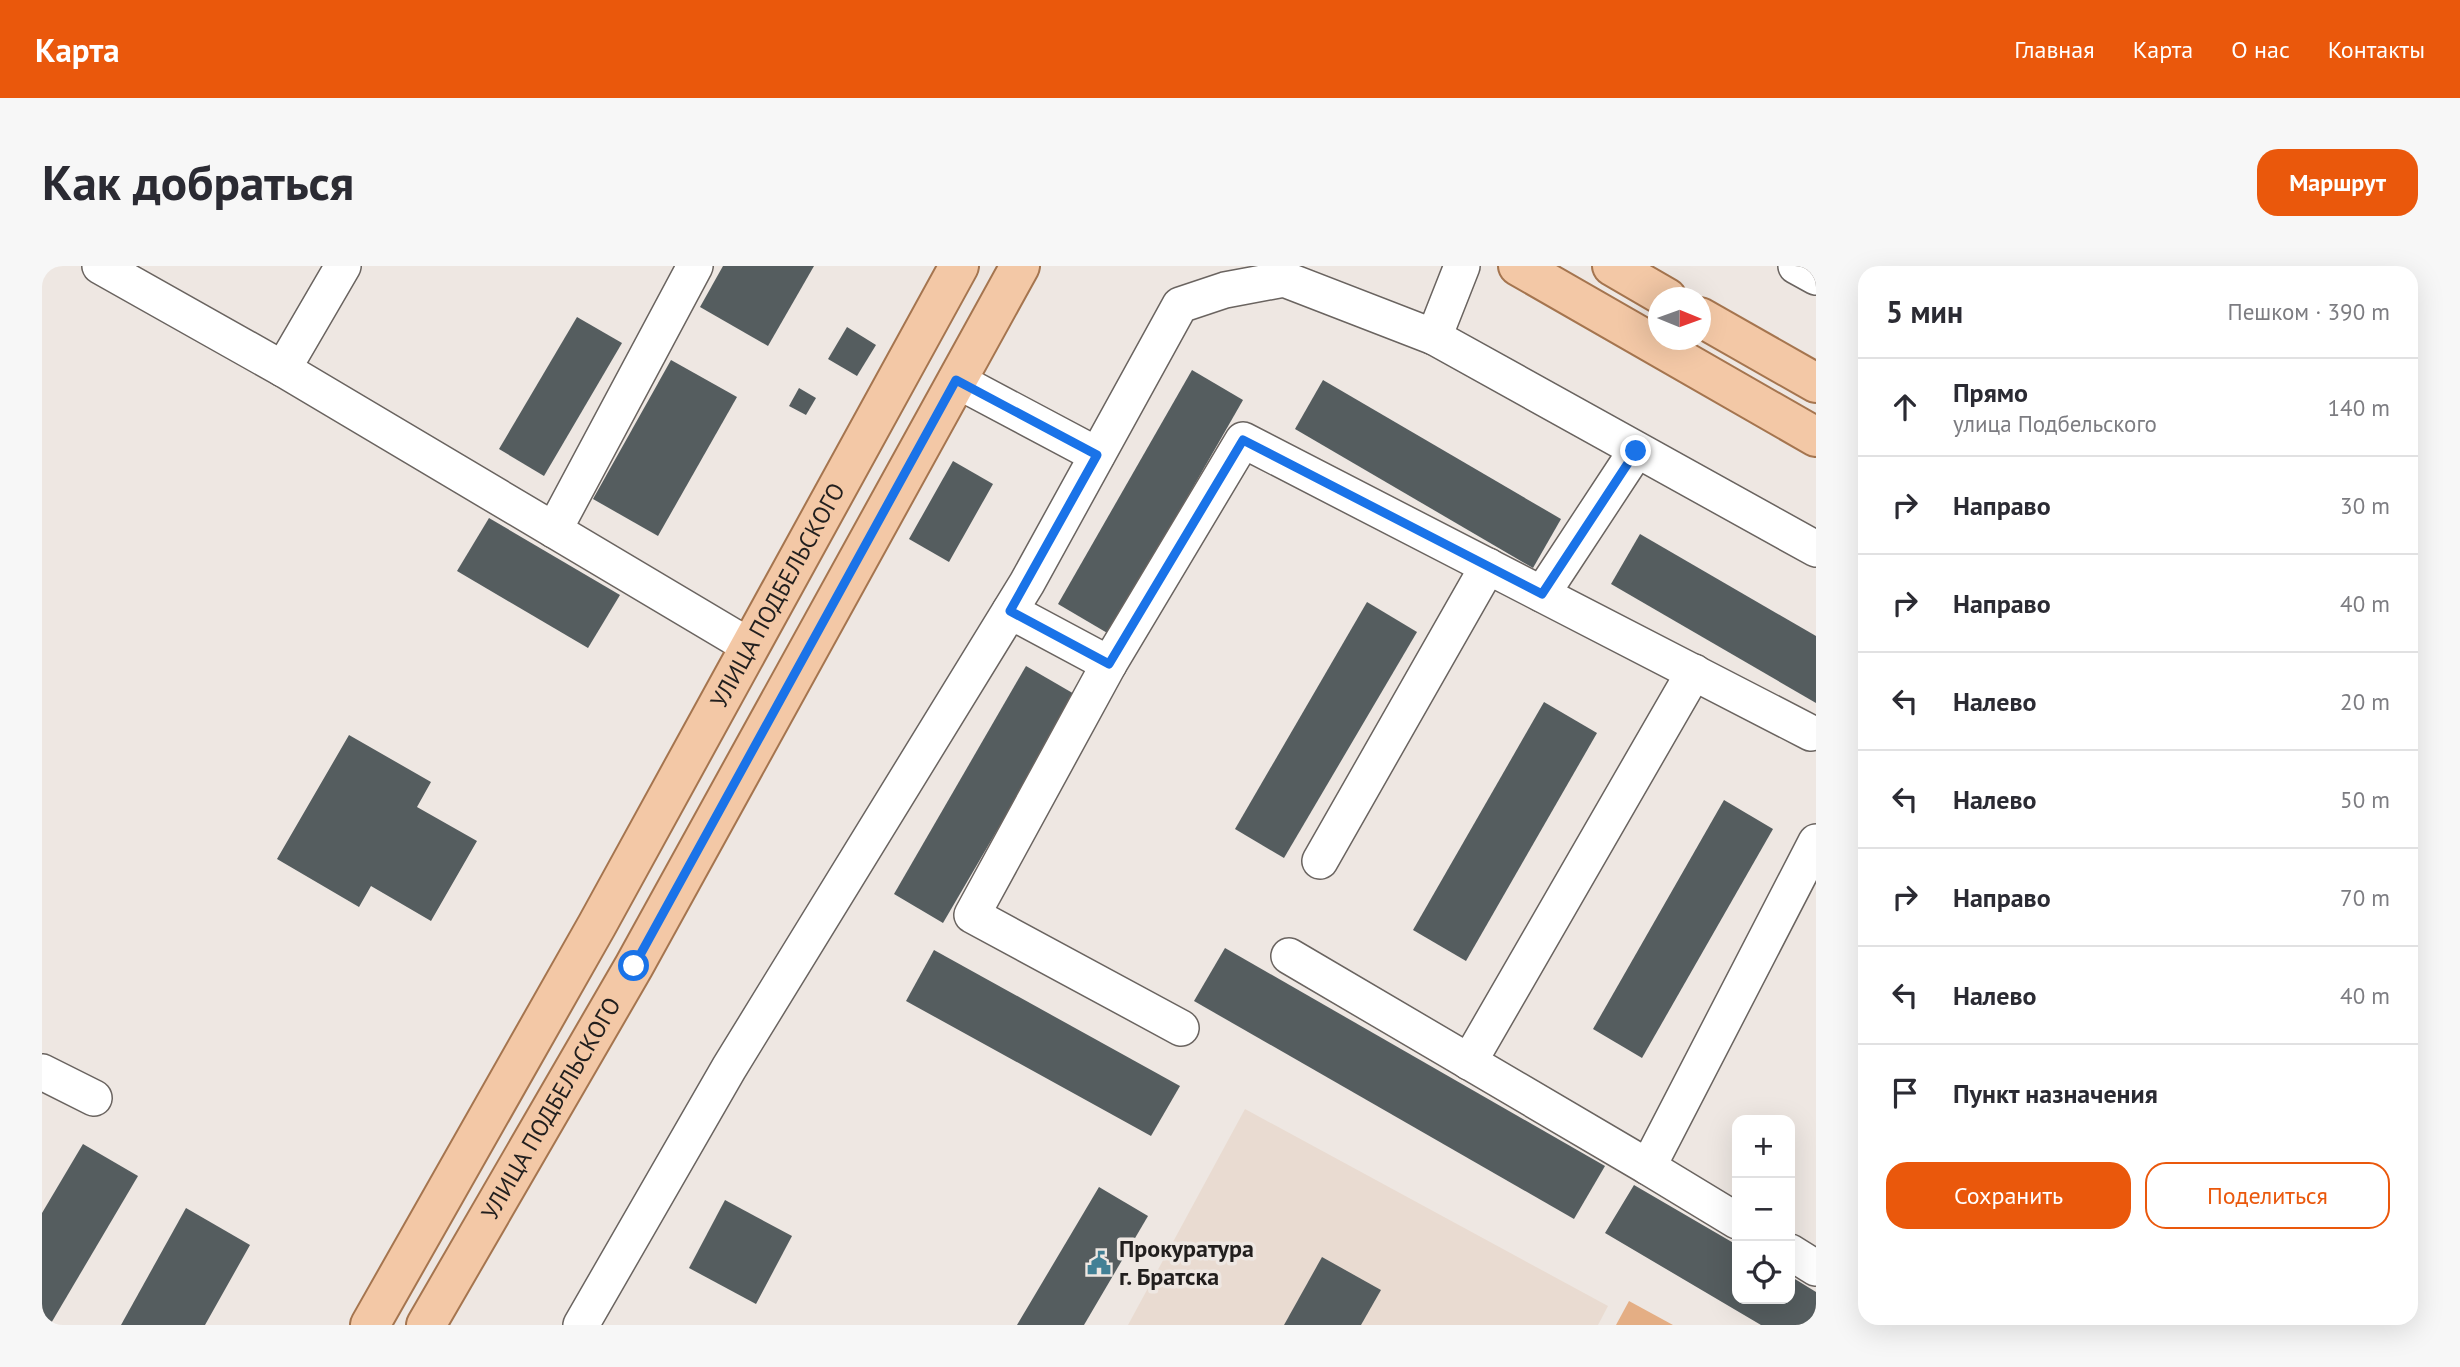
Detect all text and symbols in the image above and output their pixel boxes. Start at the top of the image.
text: Карта [35,28,120,71]
text: Главная [2014,34,2095,65]
text: Карта [2133,34,2193,65]
text: О нас [2231,34,2290,65]
text: Контакты [2328,34,2425,65]
button: Маршрут [2257,149,2418,216]
text: Как добраться [42,150,354,214]
north arrow [1648,287,1711,350]
text: 5 мин [1886,292,1963,331]
text: Пешком · 390 m [2227,297,2390,326]
text: Прямо [1953,376,2028,409]
icon: ahead [1886,388,1924,426]
text: 140 m [2328,393,2390,422]
text: улица Подбельского [1953,409,2157,438]
route end [1620,435,1651,466]
street label: УЛИЦА ПОДБЕЛЬСКОГО [703,477,852,713]
icon: right [1886,486,1924,524]
text: Направо [1953,489,2051,522]
text: 30 m [2340,491,2390,520]
icon: right [1886,584,1924,622]
text: Направо [1953,587,2051,620]
text: 40 m [2340,589,2390,618]
icon: left [1886,682,1924,720]
text: Налево [1953,685,2037,718]
text: 20 m [2340,687,2390,716]
icon: left [1886,780,1924,818]
text: Налево [1953,783,2037,816]
text: 50 m [2340,785,2390,814]
icon: right [1886,878,1924,916]
text: Направо [1953,881,2051,914]
text: 70 m [2340,883,2390,912]
route start [618,950,649,981]
icon: left [1886,976,1924,1014]
text: Налево [1953,979,2037,1012]
text: 40 m [2340,981,2390,1010]
street label: УЛИЦА ПОДБЕЛЬСКОГО [474,992,628,1225]
icon: arrive [1886,1074,1924,1112]
text: Пункт назначения [1953,1077,2158,1110]
map controls [1732,1115,1795,1304]
button: + [1732,1115,1795,1178]
button: Сохранить [1886,1162,2131,1229]
button: Поделиться [2145,1162,2390,1229]
button: − [1732,1178,1795,1241]
place label: Прокуратура г. Братска [1119,1233,1254,1292]
button: locate [1732,1241,1795,1304]
public building icon: Прокуратура г. Братска [1085,1249,1113,1277]

